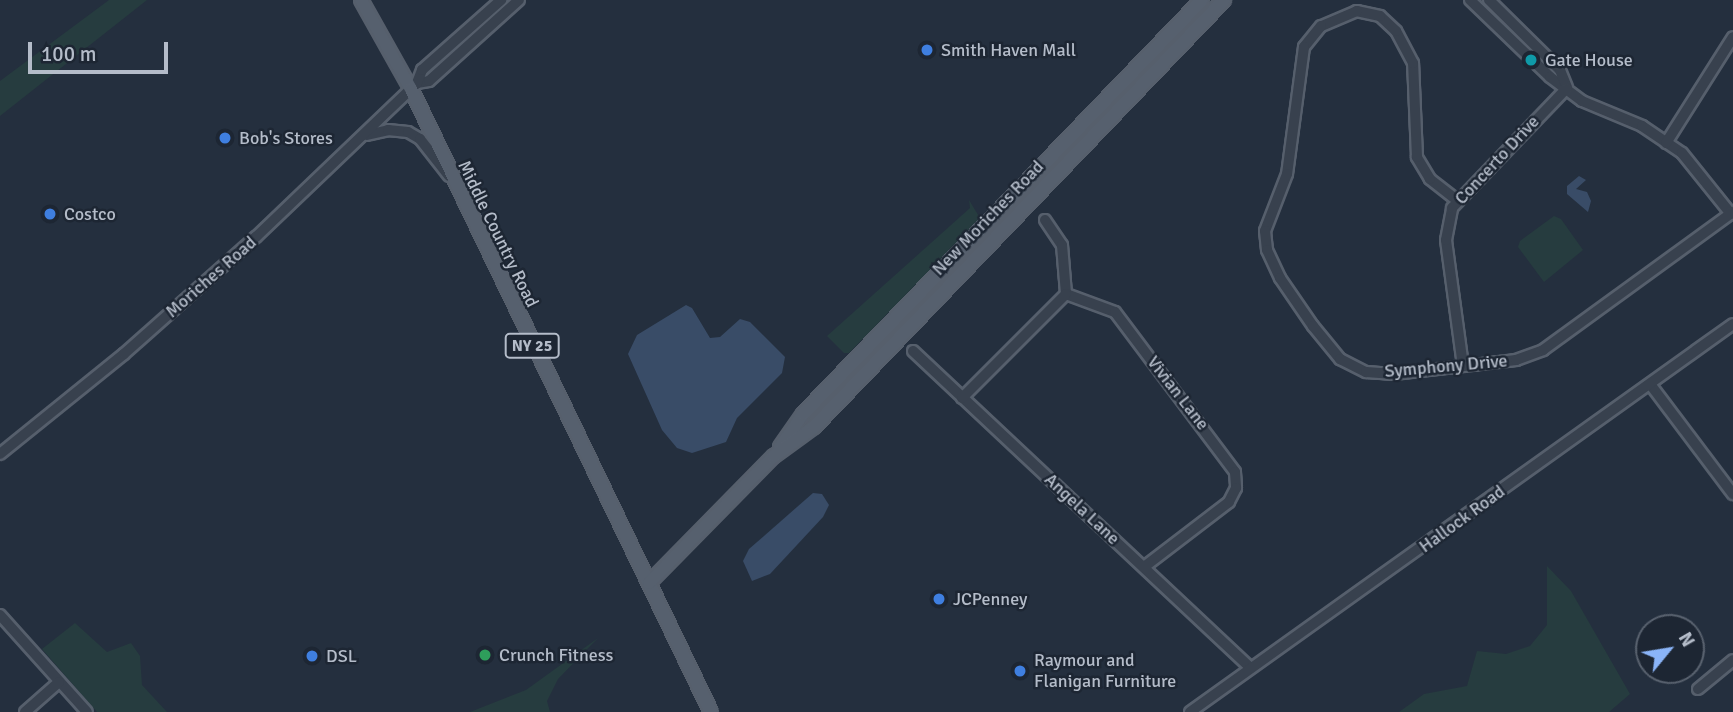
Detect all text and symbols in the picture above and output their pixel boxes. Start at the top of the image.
scale bar [32,28,172,72]
place label: Smith Haven Mall [941,39,1076,61]
text: 100 m [41,41,96,67]
marker: Smith Haven Mall [919,42,935,58]
place label: Gate House [1545,49,1633,71]
marker: Gate House [1523,52,1539,68]
street label: Concerto Drive [1450,111,1544,209]
place label: Bob's Stores [239,127,333,149]
marker: Bob's Stores [217,130,233,146]
street label: New Moriches Road [928,156,1048,280]
street label: Middle Country Road [453,157,543,311]
place label: Costco [64,203,116,225]
marker: Costco [42,206,58,222]
street label: Moriches Road [161,232,261,322]
road number: NY 25 [504,334,560,358]
street label: Symphony Drive [1384,350,1508,382]
street label: Vivian Lane [1142,352,1214,434]
street label: Angela Lane [1040,469,1124,549]
street label: Hallock Road [1415,481,1509,557]
place label: JCPenney [953,588,1027,610]
marker: JCPenney [931,591,947,607]
north arrow [1635,614,1705,684]
text: N [1673,628,1700,651]
place label: Crunch Fitness [499,644,613,666]
place label: DSL [326,645,357,667]
marker: Crunch Fitness [477,647,493,663]
marker: DSL [304,648,320,664]
place label: Raymour and Flanigan Furniture [1034,650,1176,692]
marker: Raymour and Flanigan Furniture [1012,663,1028,679]

